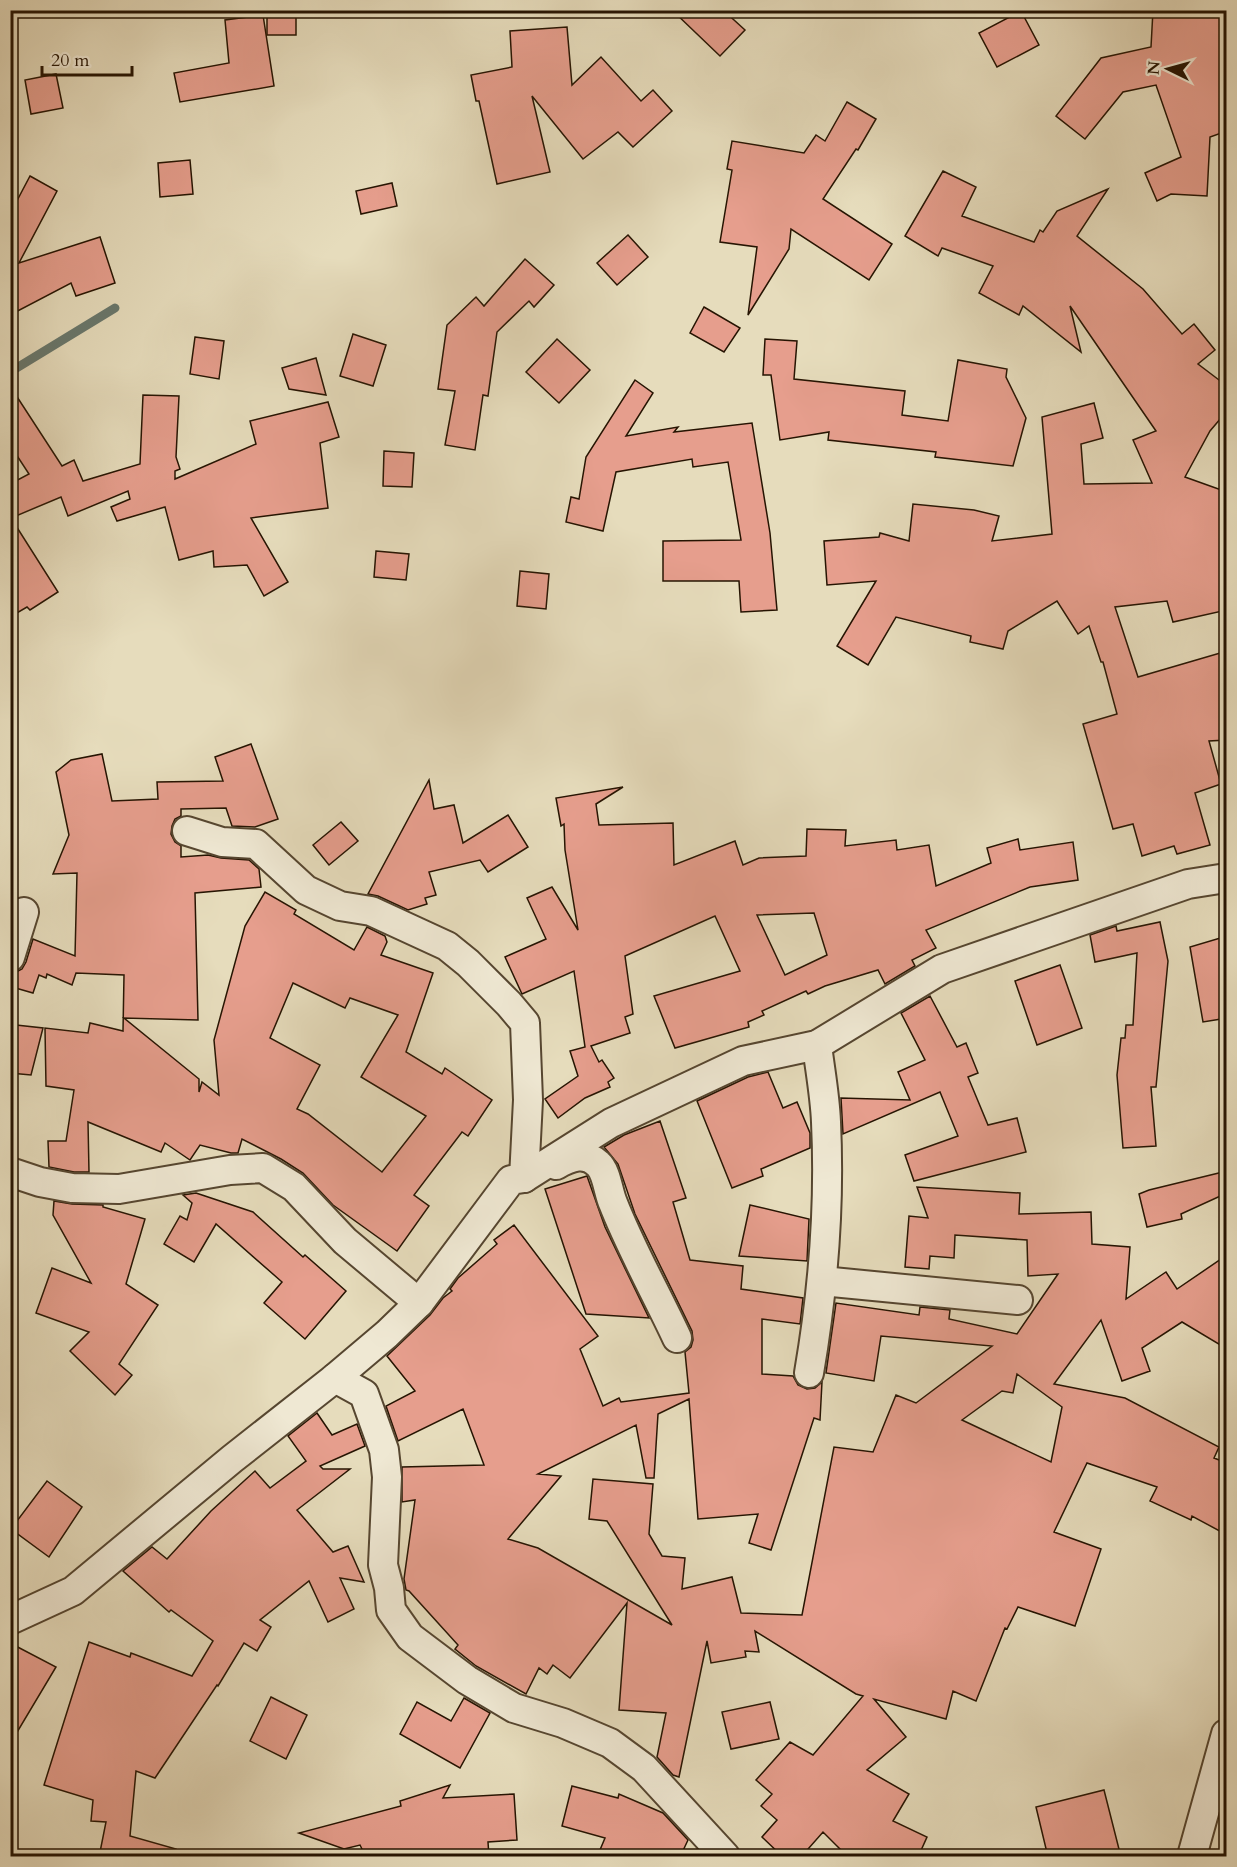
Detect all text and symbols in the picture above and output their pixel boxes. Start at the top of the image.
scale bar [42,39,132,77]
north arrow [1138,39,1198,99]
text: 20 m [51,48,90,73]
text: N [1142,60,1166,76]

